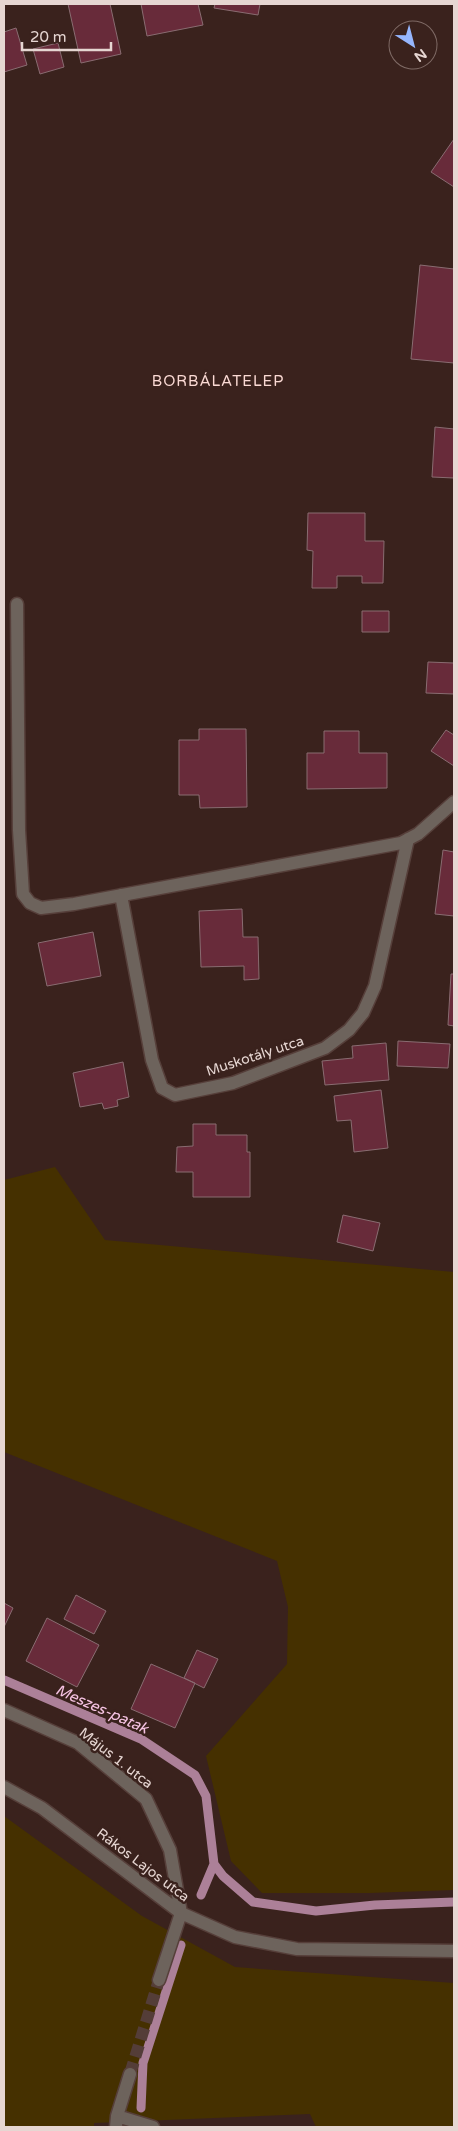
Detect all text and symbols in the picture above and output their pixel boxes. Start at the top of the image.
scale bar [22,20,111,52]
north arrow [388,20,438,70]
text: 20 m [30,28,67,46]
text: N [411,45,430,65]
district label: BORBÁLATELEP [152,372,284,390]
street label: Muskotály utca [204,1032,306,1080]
water label: Meszes-patak [53,1681,153,1738]
street label: Május 1. utca [76,1724,156,1792]
street label: Rákos Lajos utca [93,1825,193,1905]

